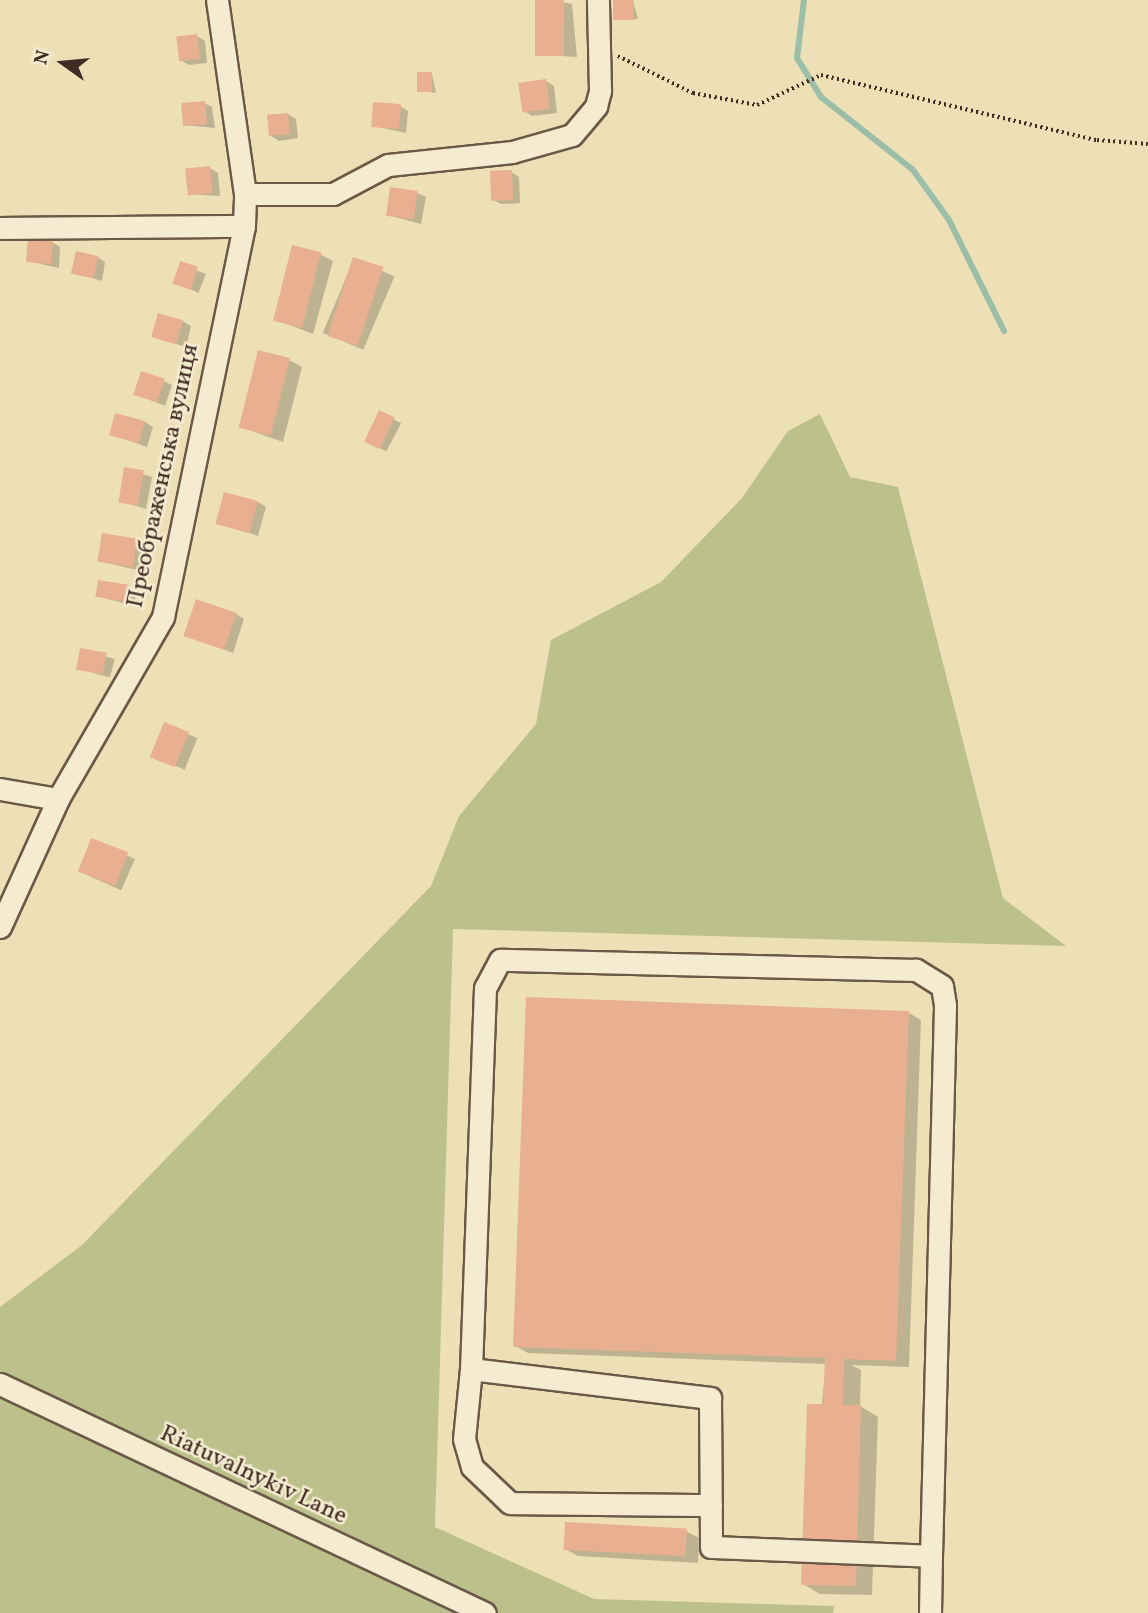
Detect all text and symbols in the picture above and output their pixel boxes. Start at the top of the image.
north arrow [28,28,98,98]
text: N [28,48,57,68]
street label: Преображенська вулиця [122,341,206,611]
street label: Riatuvalnykiv Lane [155,1420,351,1532]

